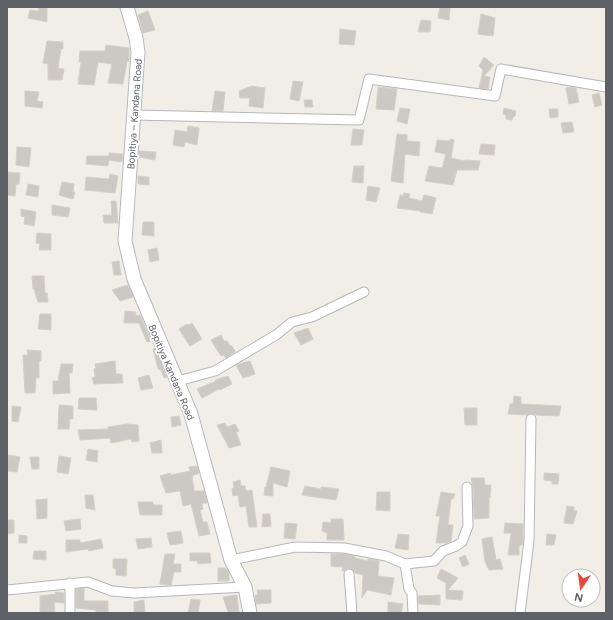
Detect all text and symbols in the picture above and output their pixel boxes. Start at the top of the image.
street label: Bopitiya – Kandana Road [124,58,145,170]
street label: Bopitiya Kandana Road [145,322,198,422]
north arrow [561,568,601,608]
text: N [573,590,584,605]

